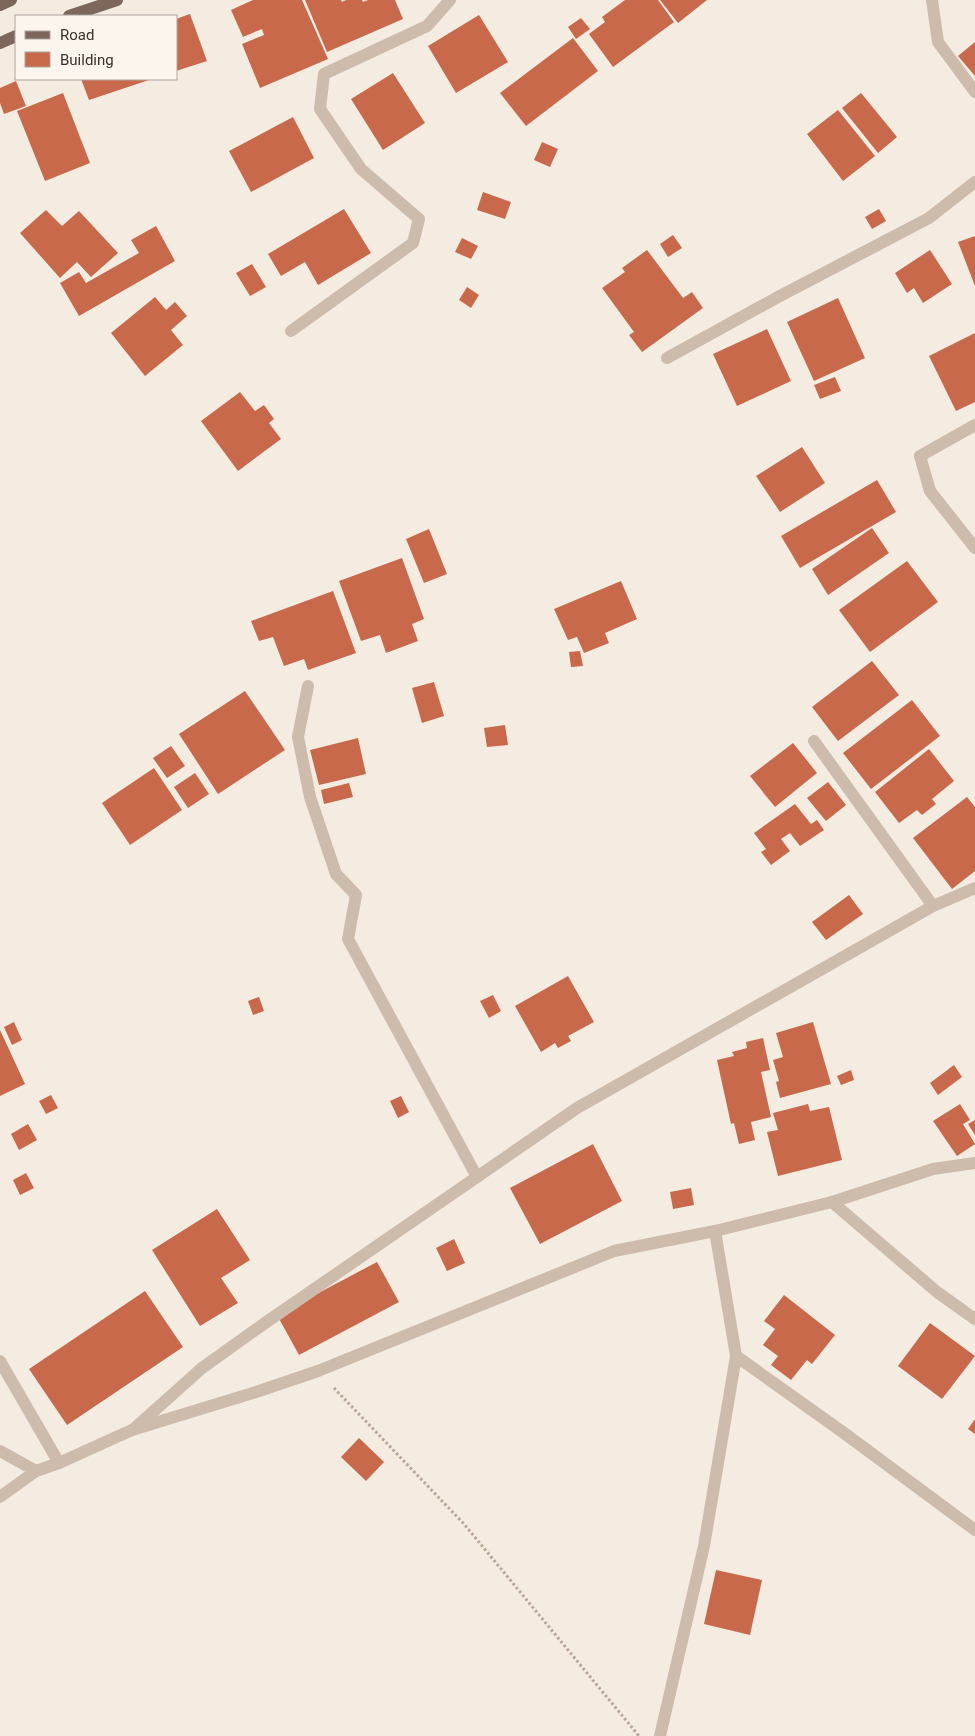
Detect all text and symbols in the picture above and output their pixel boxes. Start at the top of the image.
legend [15,15,178,80]
text: Road [60,26,94,44]
text: Building [60,51,114,69]

